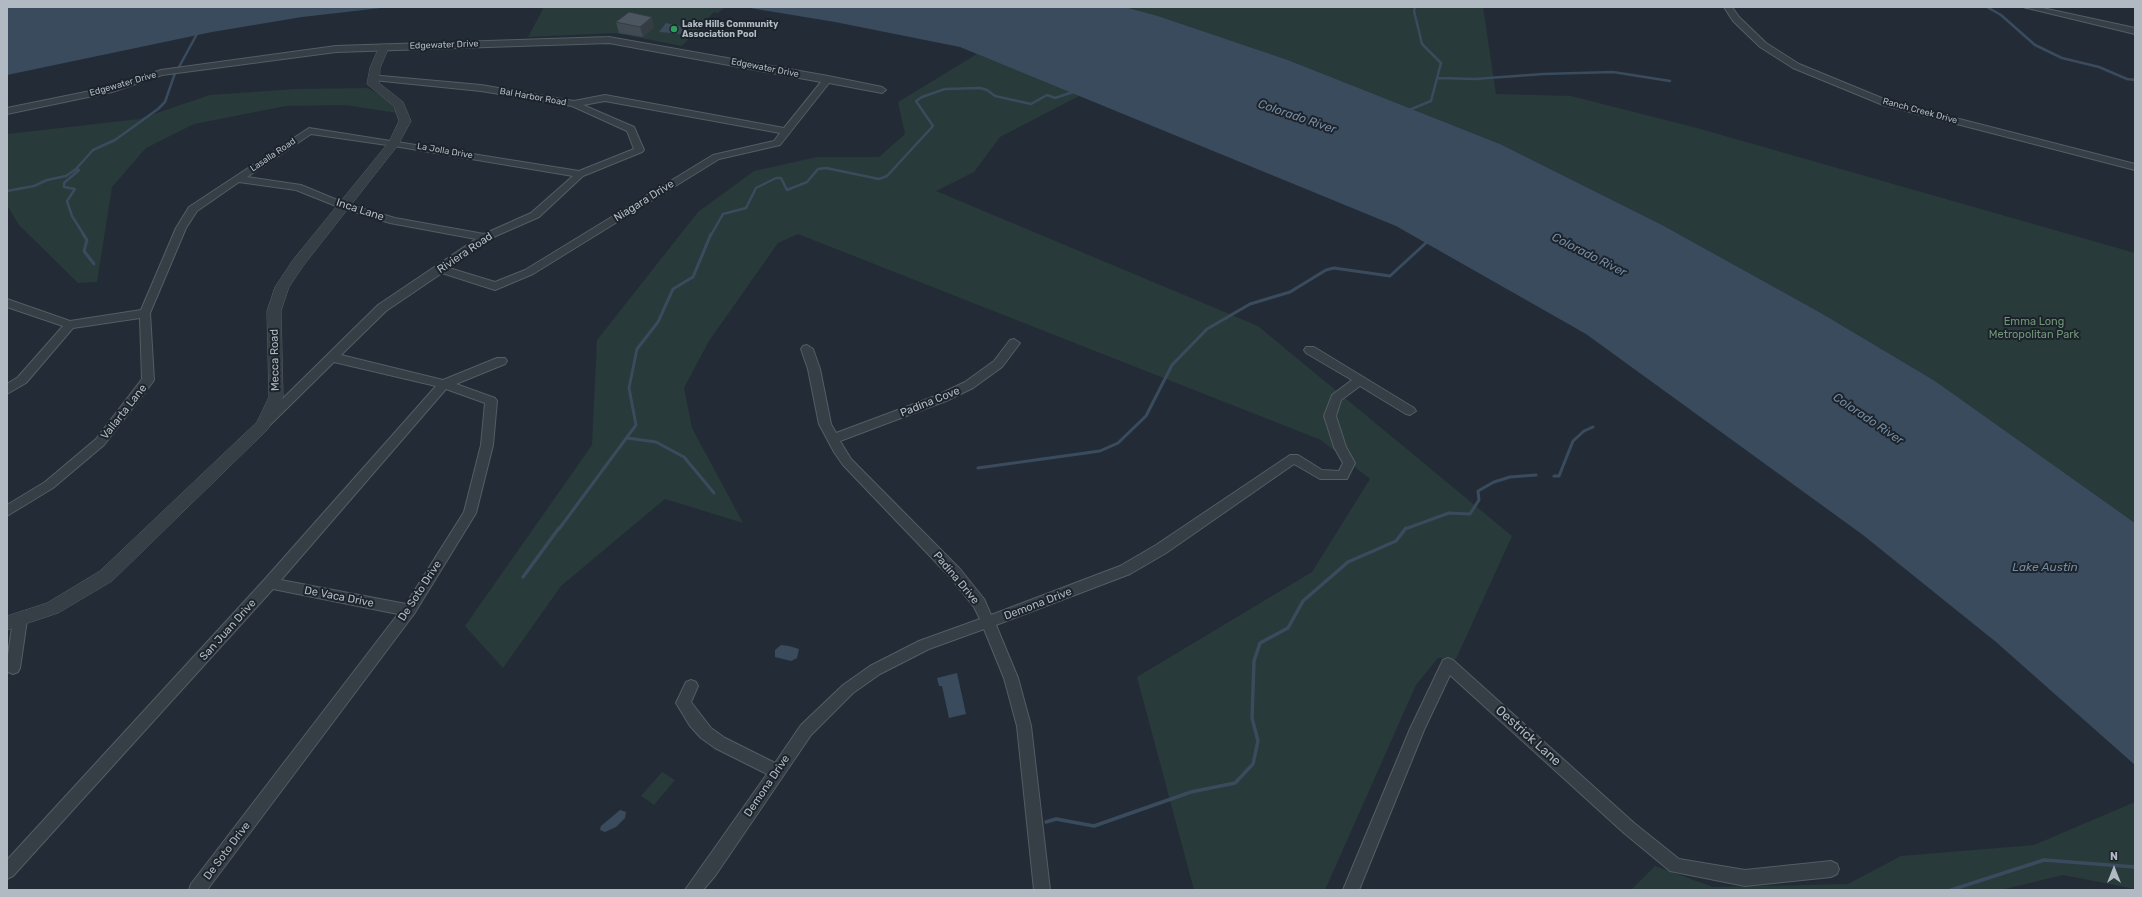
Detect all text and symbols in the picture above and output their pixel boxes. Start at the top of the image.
place label: Lake Hills Community Association Pool [682,19,778,40]
marker: Lake Hills Community Association Pool [669,24,679,34]
street label: Edgewater Drive [409,38,479,52]
street label: Edgewater Drive [730,56,800,80]
street label: Edgewater Drive [88,69,158,99]
street label: Bal Harbor Road [499,86,567,108]
street label: Ranch Creek Drive [1881,96,1959,126]
water label: Colorado River [1256,97,1338,137]
street label: Lasalla Road [248,136,298,174]
street label: La Jolla Drive [416,141,474,161]
street label: Niagara Drive [612,177,676,225]
street label: Inca Lane [334,196,386,224]
street label: Riviera Road [435,230,495,276]
water label: Colorado River [1549,230,1629,280]
park label: Emma Long Metropolitan Park [1989,315,2079,341]
street label: Mecca Road [268,329,282,391]
street label: Vallarta Lane [98,382,150,442]
street label: Padina Cove [898,384,962,420]
water label: Colorado River [1830,390,1906,448]
street label: Padina Drive [930,549,982,607]
street label: De Soto Drive [396,558,444,624]
water label: Lake Austin [2012,561,2078,575]
street label: De Vaca Drive [303,584,375,610]
street label: Demona Drive [1002,585,1074,623]
street label: San Juan Drive [197,597,259,663]
street label: Oestrick Lane [1492,703,1564,769]
street label: Demona Drive [741,753,793,819]
street label: De Soto Drive [201,819,253,883]
north arrow [2094,849,2134,889]
text: N [2110,850,2118,863]

